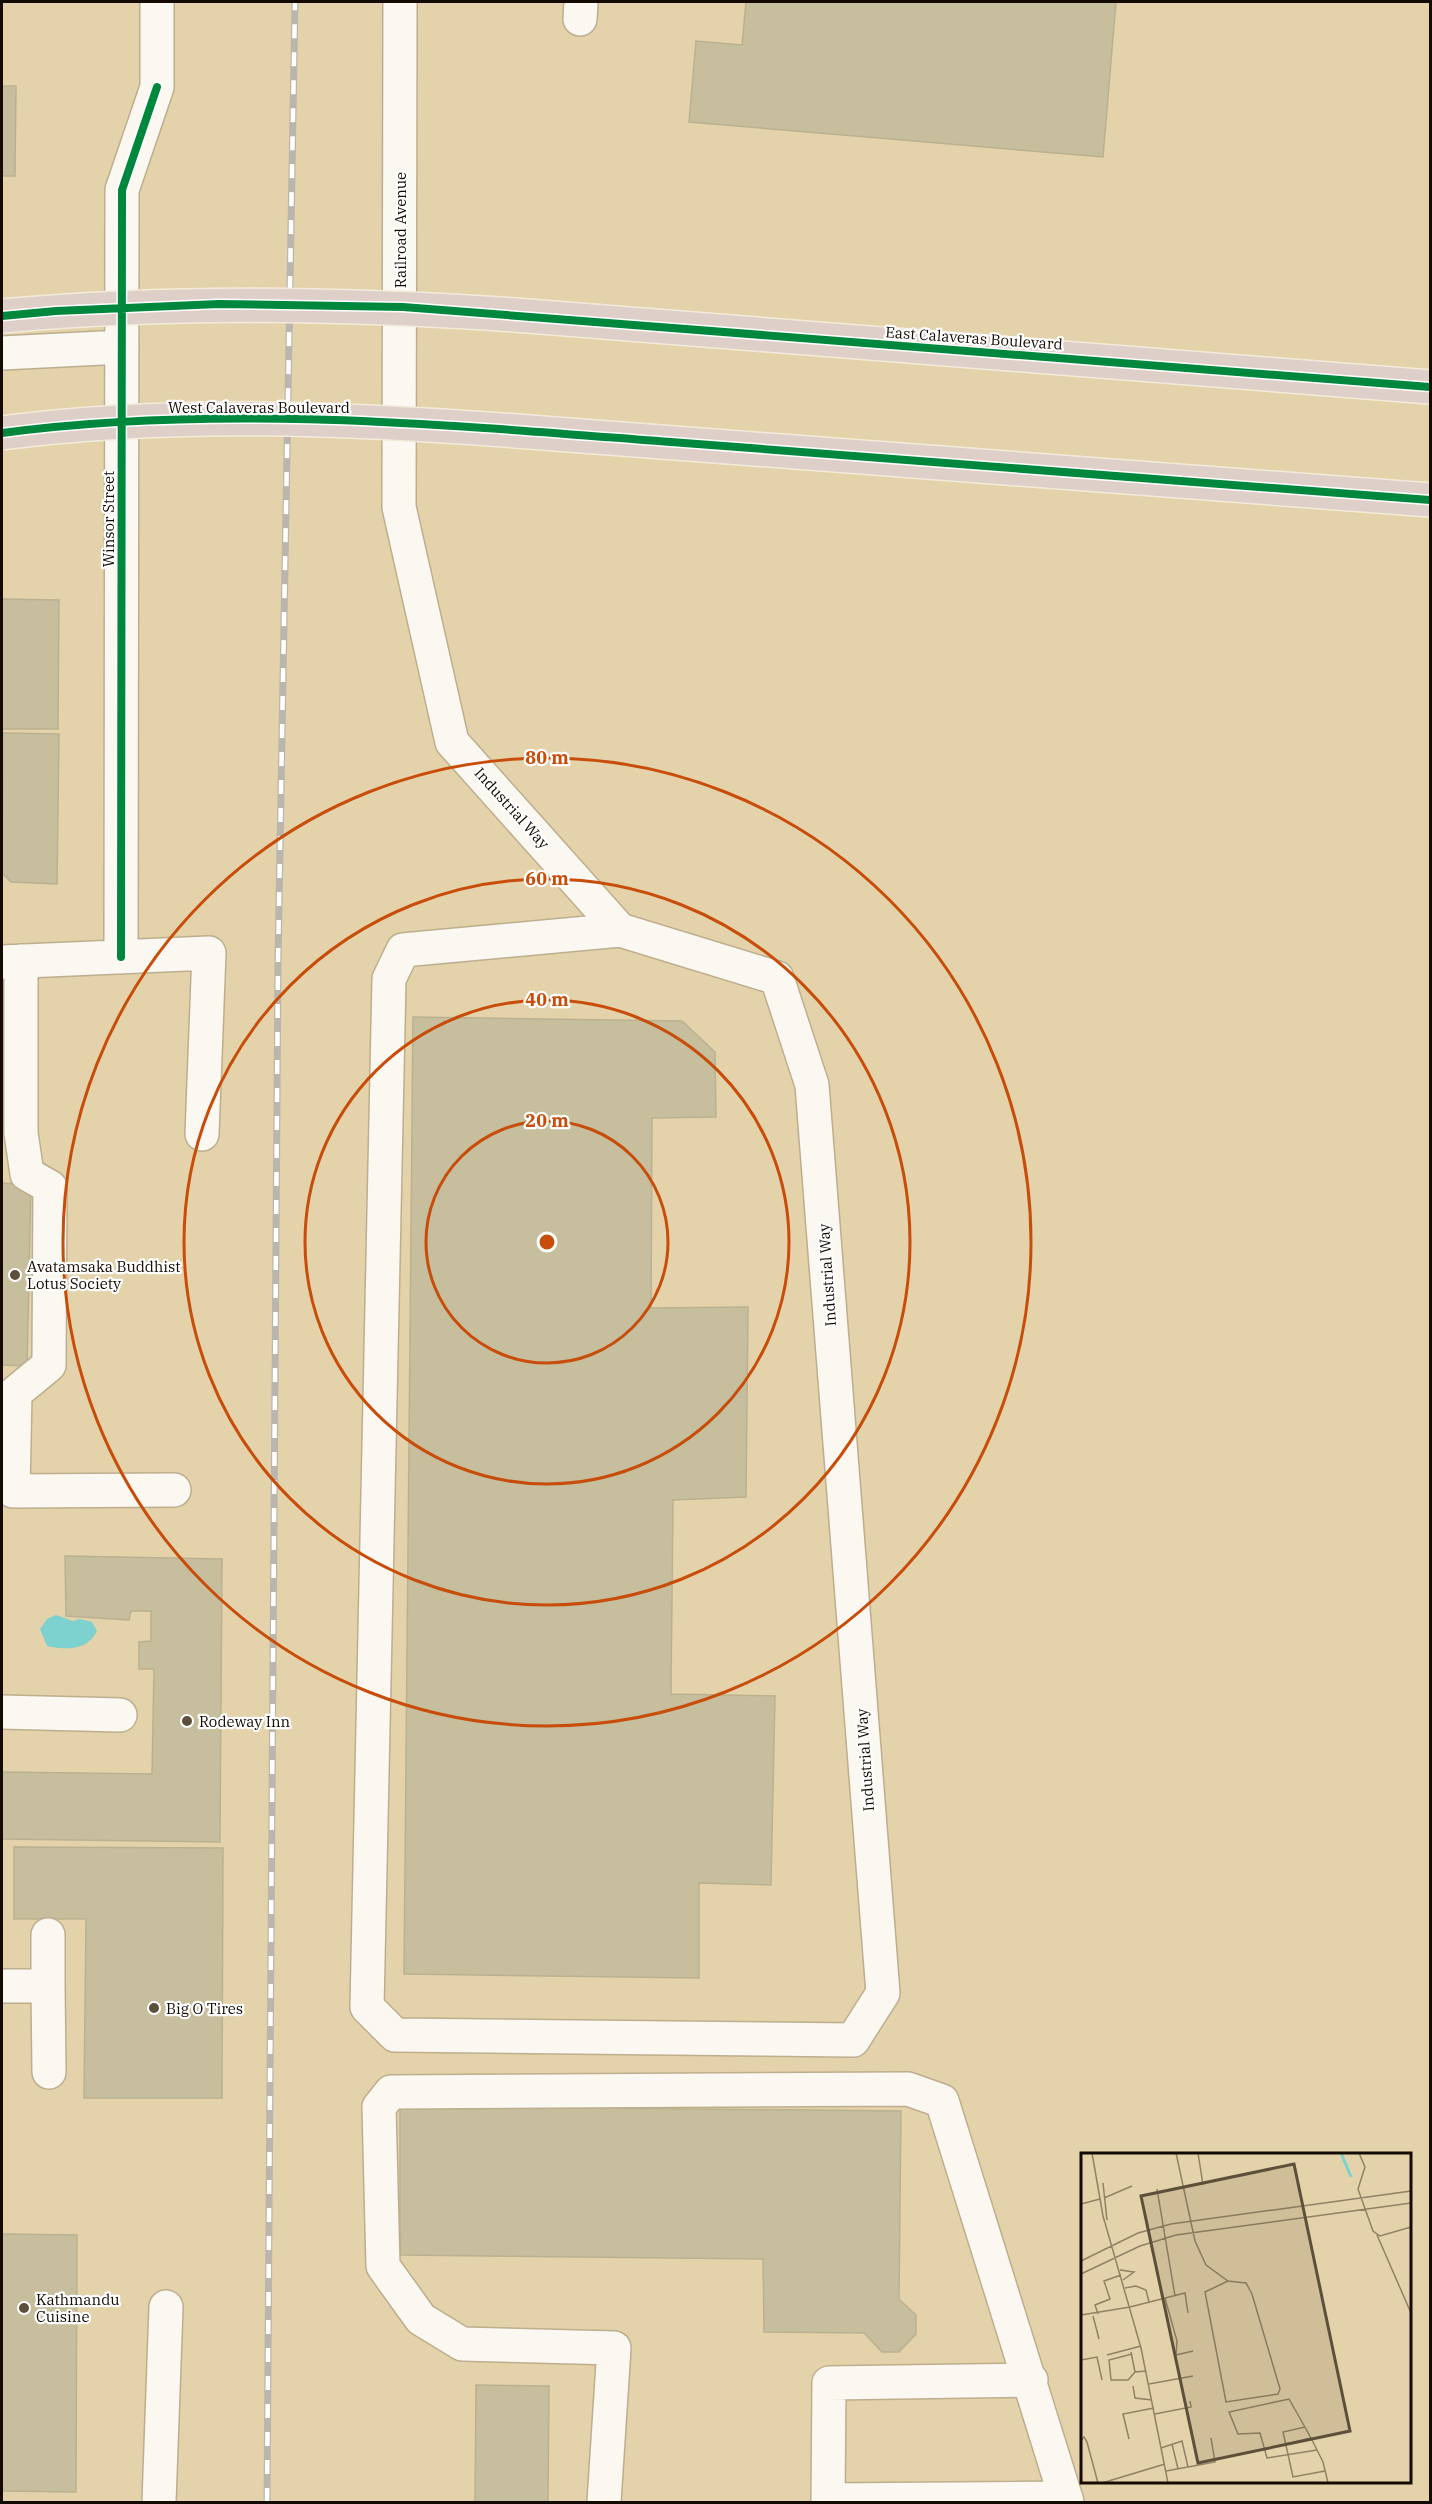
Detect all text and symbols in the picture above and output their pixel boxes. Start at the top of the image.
street label: Railroad Avenue [391,172,410,288]
street label: East Calaveras Boulevard [885,322,1063,354]
street label: West Calaveras Boulevard [168,398,350,417]
street label: Winsor Street [99,471,118,567]
text: 80 m [525,746,569,769]
street label: Industrial Way [471,763,553,853]
text: 60 m [525,867,569,890]
text: 40 m [525,988,569,1011]
text: 20 m [525,1109,569,1132]
street label: Industrial Way [814,1223,840,1327]
centre of rings [537,1232,557,1252]
place label: Avatamsaka Buddhist Lotus Society [27,1257,181,1293]
marker: Avatamsaka Buddhist Lotus Society [8,1268,22,1282]
street label: Industrial Way [852,1708,878,1812]
place label: Rodeway Inn [199,1712,290,1731]
marker: Rodeway Inn [180,1714,194,1728]
place label: Big O Tires [166,1999,243,2018]
marker: Big O Tires [147,2001,161,2015]
inset map [1081,2153,1411,2483]
place label: Kathmandu Cuisine [36,2290,120,2326]
marker: Kathmandu Cuisine [17,2301,31,2315]

